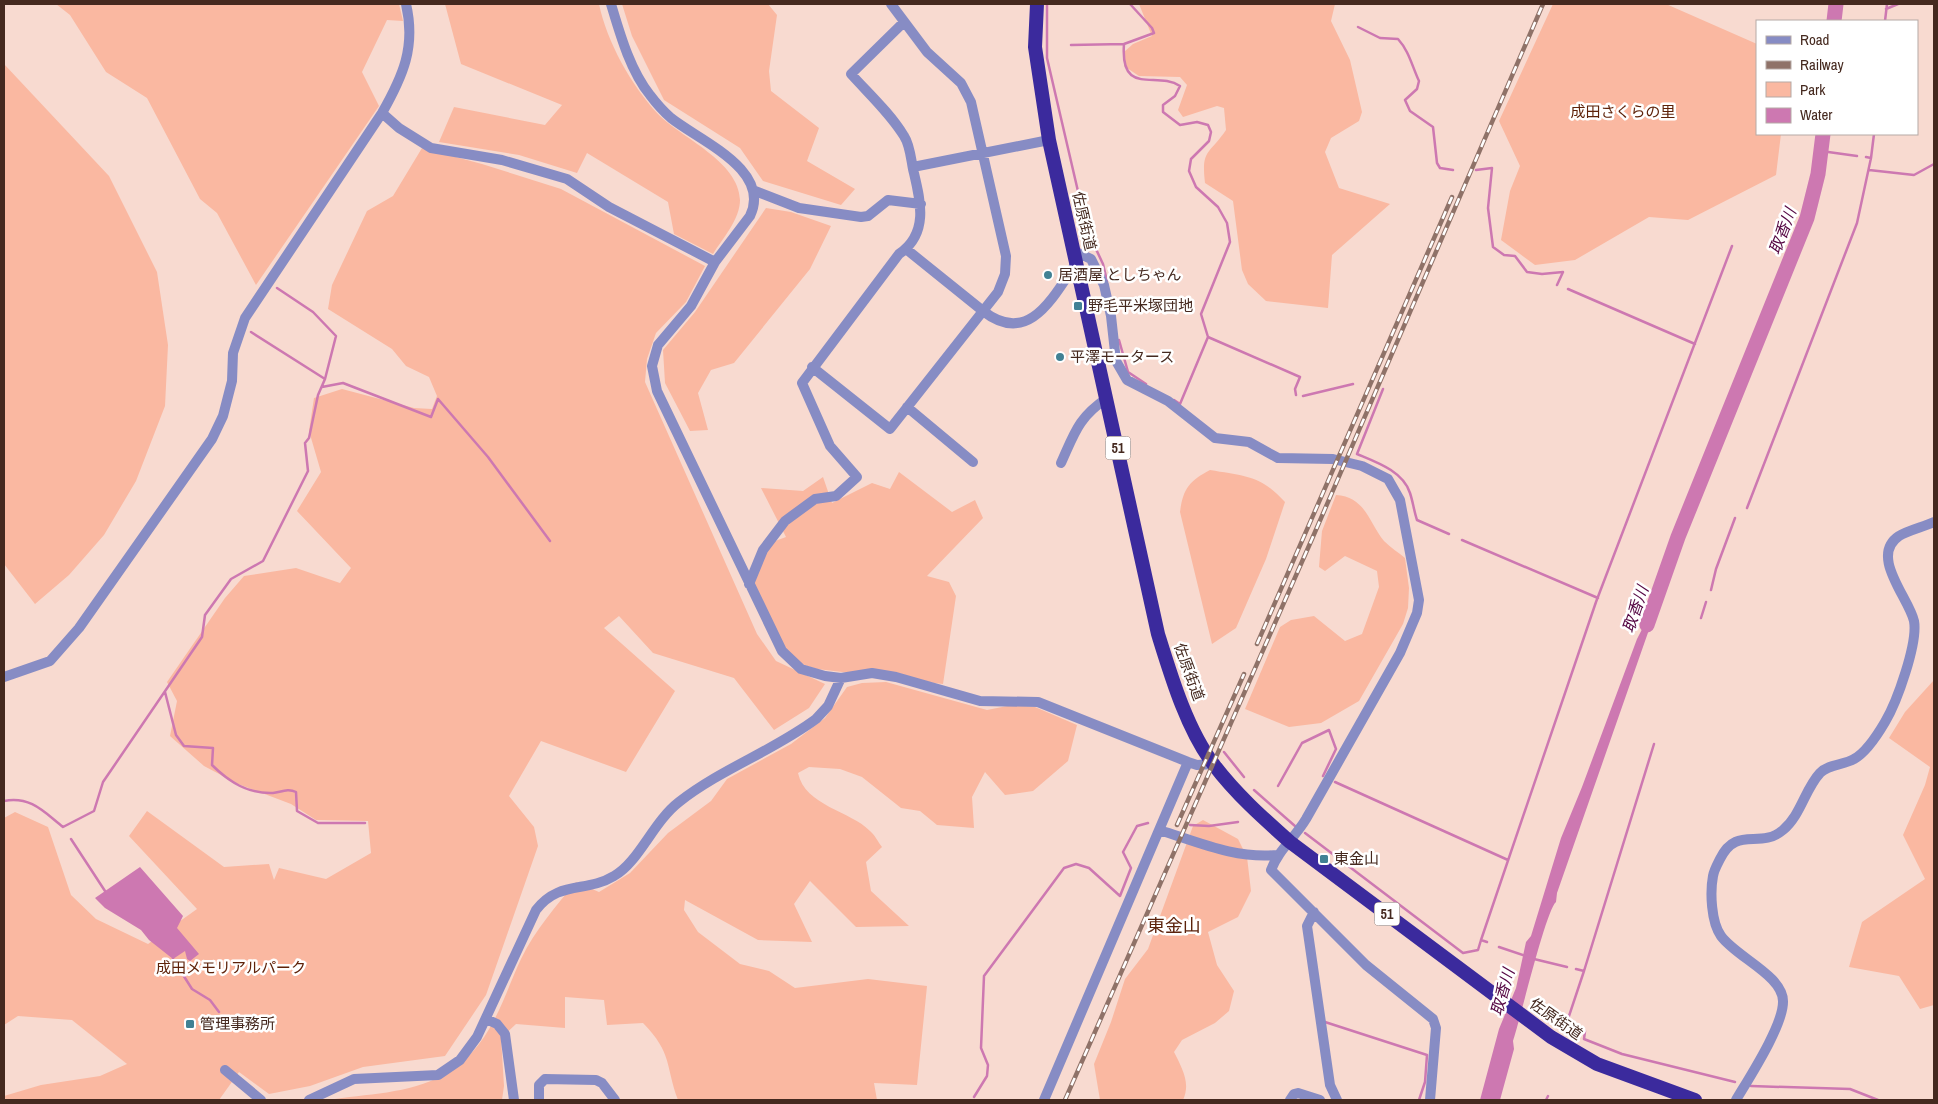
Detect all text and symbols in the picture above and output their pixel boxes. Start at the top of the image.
legend [1756,20,1918,135]
text: Road [1800,29,1829,50]
text: Railway [1800,54,1845,75]
text: Park [1800,79,1826,100]
park label: 成田さくらの里 [1570,101,1676,122]
text: Water [1800,104,1832,125]
street label: 佐原街道 [1068,189,1101,252]
water label: 取香川 [1763,203,1802,257]
place label: 居酒屋 としちゃん [1058,264,1181,285]
marker: 居酒屋 としちゃん [1042,269,1054,281]
place label: 野毛平米塚団地 [1088,295,1193,316]
marker: 野毛平米塚団地 [1072,300,1084,312]
place label: 平澤モータース [1070,346,1174,367]
marker: 平澤モータース [1054,351,1066,363]
road number: 51 [1106,436,1130,459]
water label: 取香川 [1617,581,1654,635]
street label: 佐原街道 [1169,640,1210,704]
place label: 東金山 [1334,848,1379,869]
marker: 東金山 [1318,853,1330,865]
road number: 51 [1374,902,1400,926]
district label: 東金山 [1147,913,1201,938]
park label: 成田メモリアルパーク [156,957,306,978]
water label: 取香川 [1485,964,1520,1018]
street label: 佐原街道 [1526,993,1587,1044]
place label: 管理事務所 [200,1013,275,1034]
marker: 管理事務所 [184,1018,196,1030]

